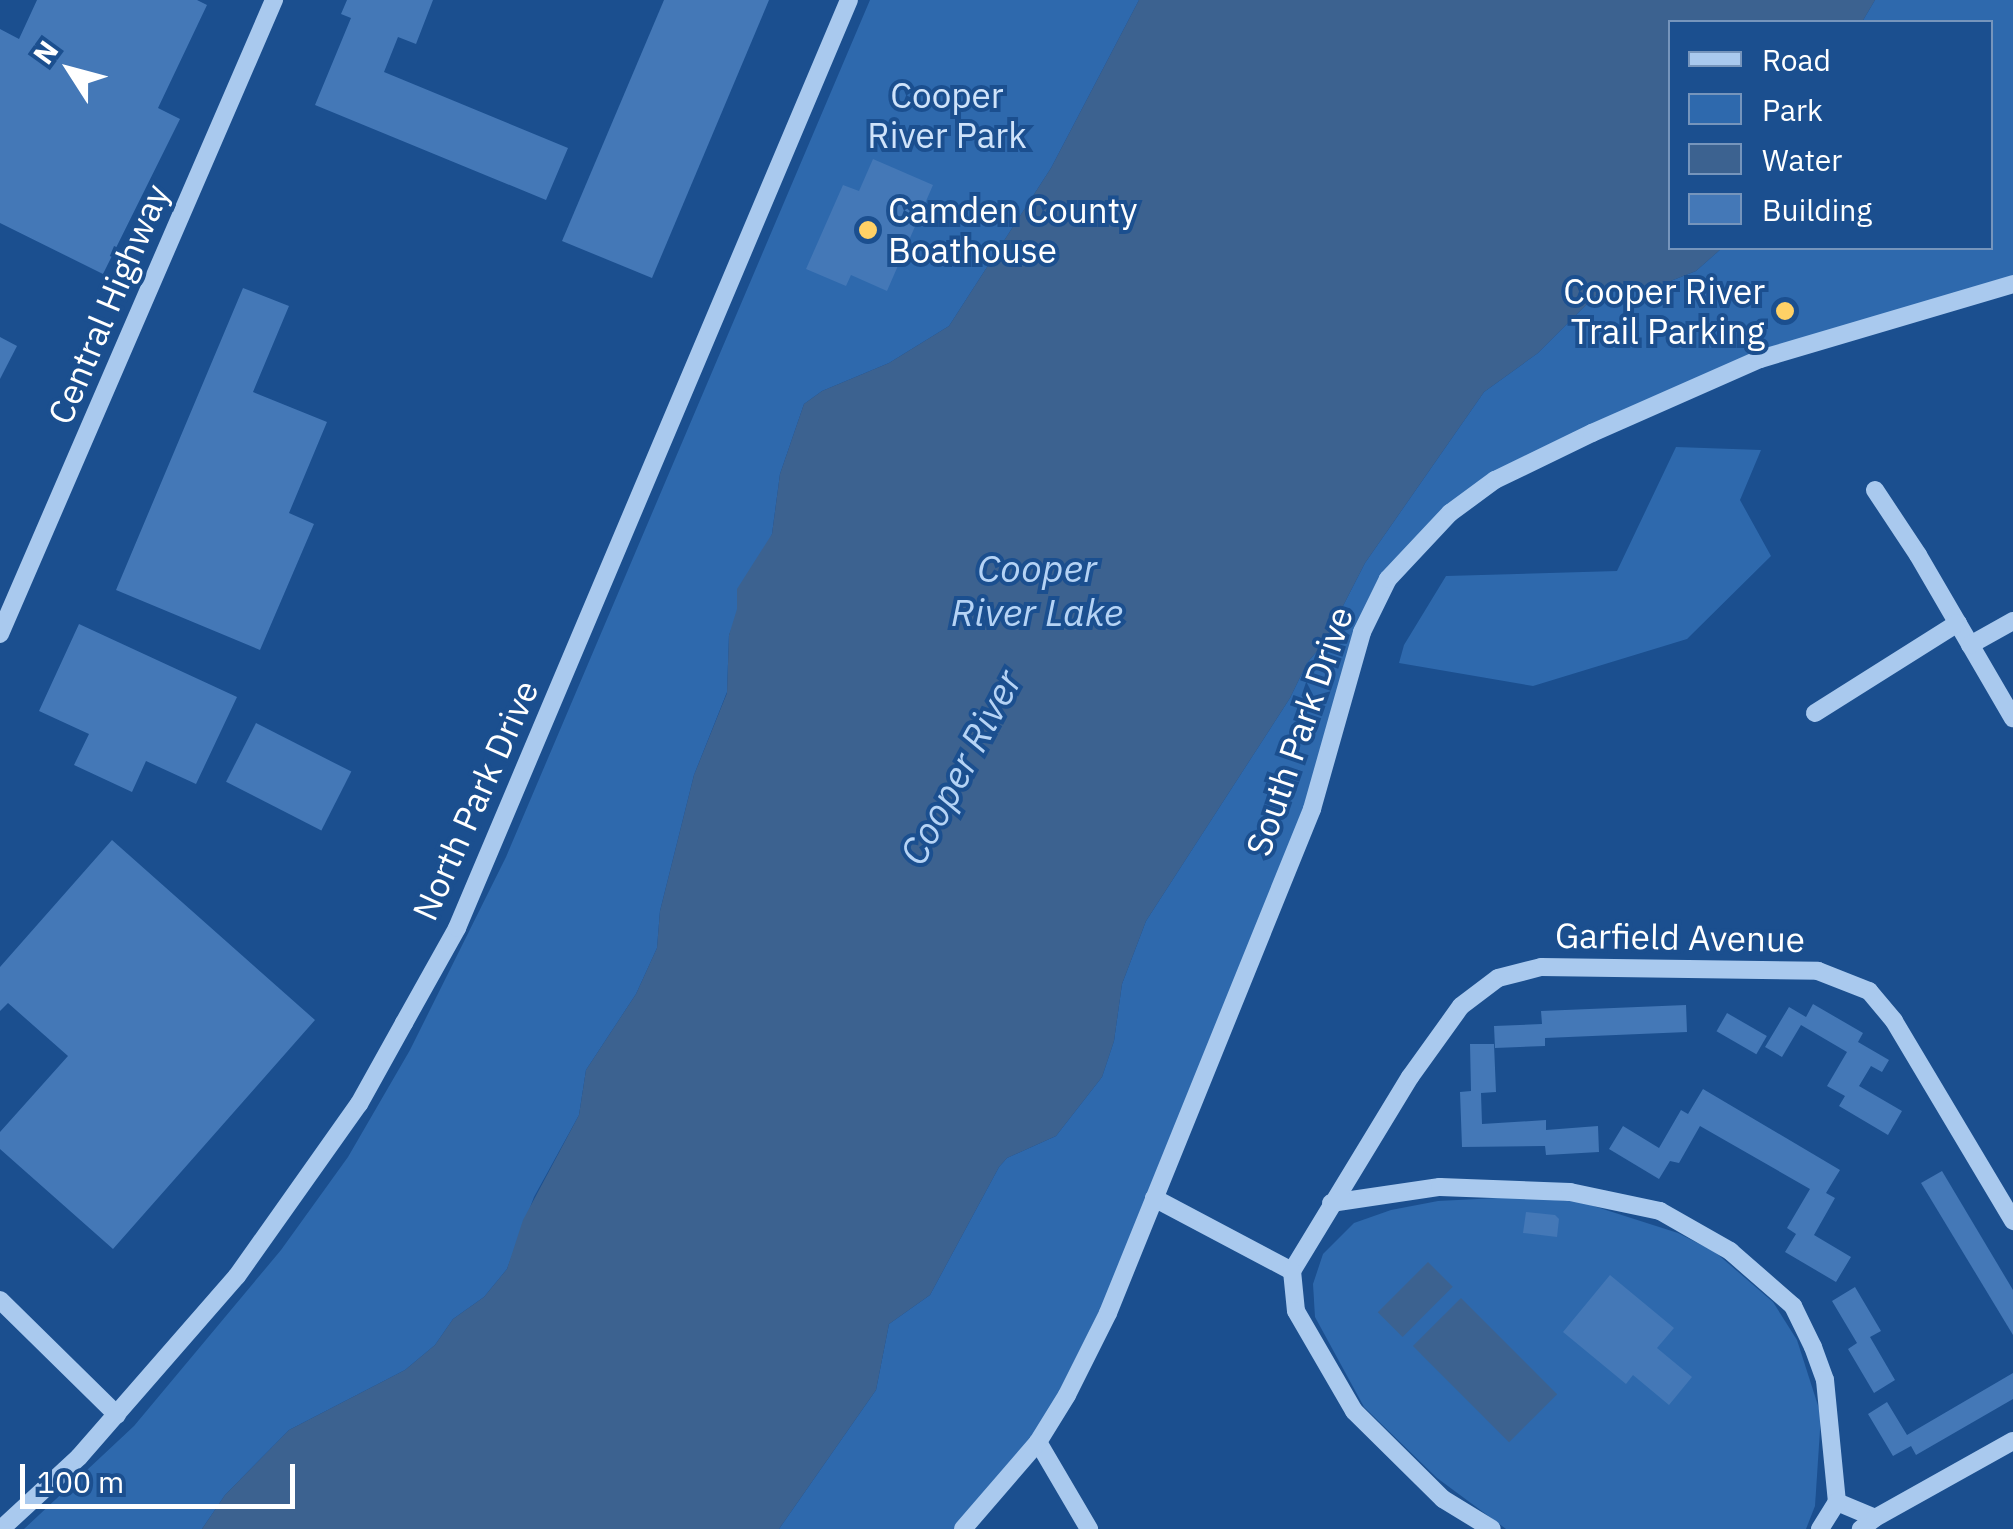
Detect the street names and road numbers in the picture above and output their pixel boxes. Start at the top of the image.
street label: Central Highway [39,178,177,430]
street label: South Park Drive [1237,601,1361,861]
street label: North Park Drive [403,674,547,926]
street label: Garfield Avenue [1555,914,1805,960]

